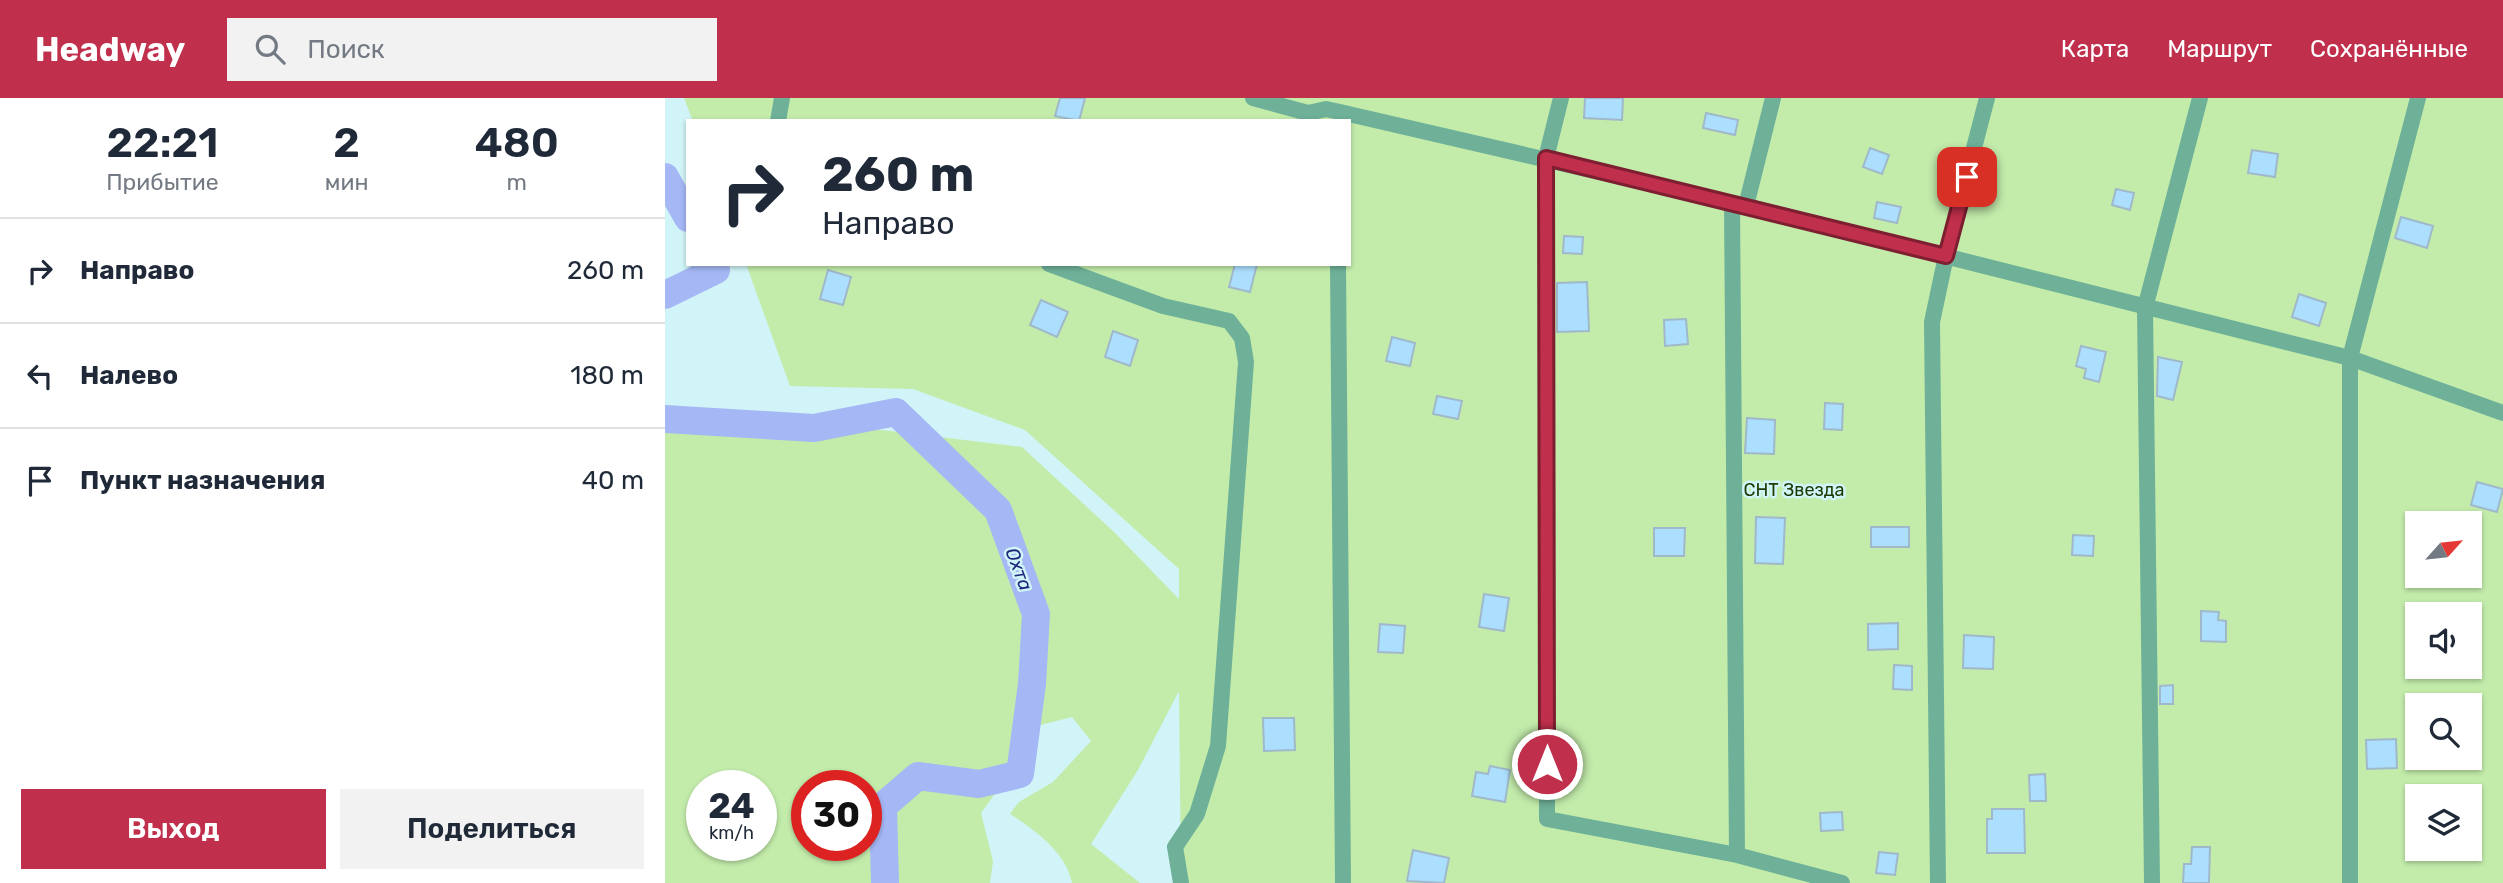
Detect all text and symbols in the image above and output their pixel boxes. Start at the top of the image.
search box [227,18,717,81]
text: Headway [35,30,185,69]
icon: search [251,30,289,68]
text: Поиск [307,34,385,65]
text: Карта [2061,35,2129,63]
text: Маршрут [2167,35,2272,63]
text: Сохранённые [2310,35,2468,63]
text: 22:21 [106,118,218,168]
text: 2 [333,118,360,168]
text: 480 [475,118,559,168]
text: 260 m [822,145,974,203]
icon: right [707,147,798,238]
pin [1937,147,1997,207]
icon: arrive [1948,158,1986,196]
text: Прибытие [106,168,219,196]
text: мин [325,168,369,196]
text: m [507,168,527,196]
text: Направо [822,204,955,242]
icon: right [21,252,59,290]
text: Направо [80,255,194,286]
text: 260 m [567,255,644,286]
icon: left [21,357,59,395]
text: Налево [80,360,178,391]
text: 180 m [570,360,644,391]
icon: arrive [21,462,59,500]
text: Пункт назначения [80,465,325,496]
text: 40 m [582,465,644,496]
park label: СНТ Звезда [1744,479,1844,501]
north arrow [2405,511,2481,588]
map controls [2405,511,2482,861]
water label: Охта [1000,544,1038,594]
button: sound [2405,602,2482,679]
button: search [2405,693,2482,770]
position arrow [1510,727,1584,801]
speed limit sign: 30 [791,770,882,861]
button: layers [2405,784,2482,861]
text: 24 [708,785,755,827]
button: Выход [21,789,326,869]
button: Поделиться [340,789,644,869]
text: km/h [709,822,754,844]

